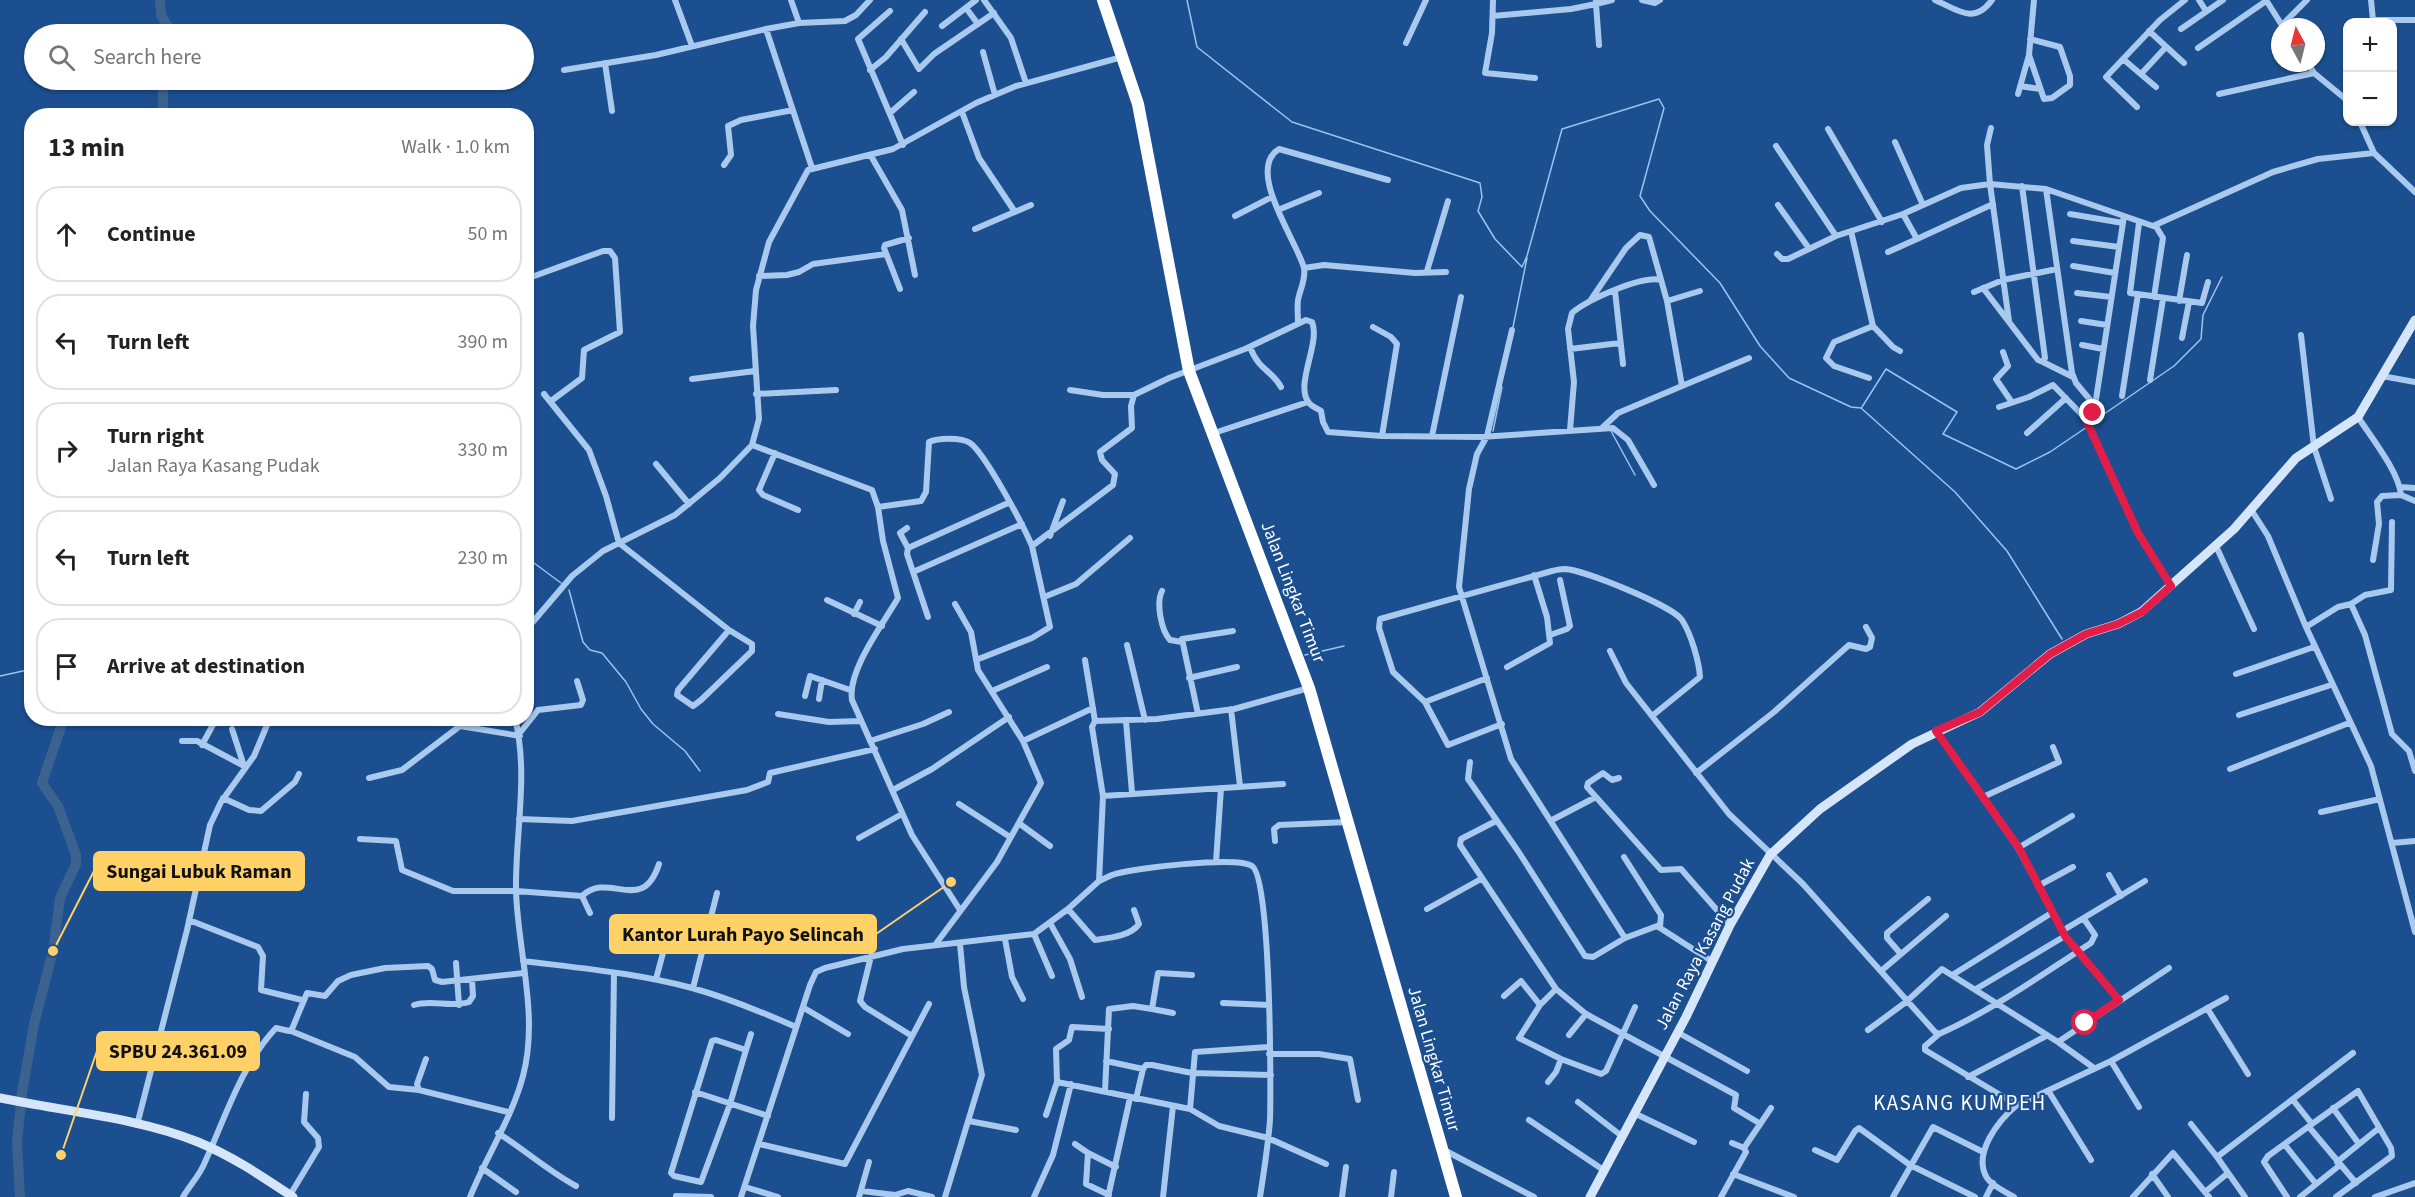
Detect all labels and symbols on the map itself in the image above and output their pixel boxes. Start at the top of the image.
north arrow [2271,18,2325,72]
route end [2079,399,2105,425]
street label: Jalan Lingkar Timur [1255,518,1332,667]
callout: Sungai Lubuk Raman [94,852,304,890]
street label: Jalan Raya Kasang Pudak [1649,854,1761,1034]
text: Sungai Lubuk Raman [106,858,292,886]
callout: Kantor Lurah Payo Selincah [610,915,876,953]
text: Kantor Lurah Payo Selincah [622,921,864,949]
street label: Jalan Lingkar Timur [1401,984,1467,1135]
route start [2071,1009,2097,1035]
callout: SPBU 24.361.09 [97,1032,259,1070]
text: SPBU 24.361.09 [109,1038,247,1066]
district label: KASANG KUMPEH [1873,1088,2047,1118]

